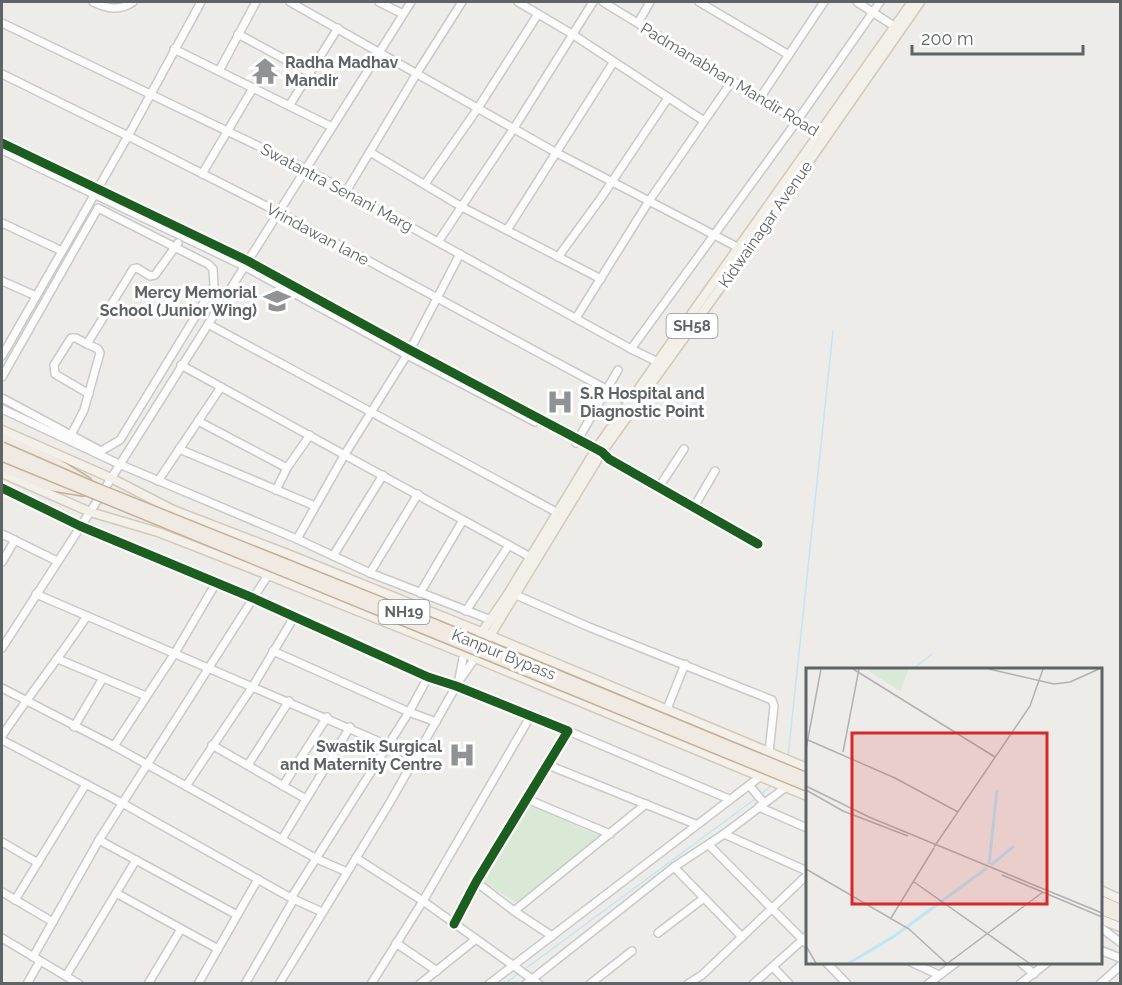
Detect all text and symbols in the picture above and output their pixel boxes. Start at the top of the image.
scale bar [912,18,1083,56]
street label: Padmanabhan Mandir Road [637,19,822,140]
text: 200 m [921,28,974,49]
place label: Radha Madhav Mandir [285,53,398,90]
temple icon: Radha Madhav Mandir [250,56,280,86]
street label: Swatantra Senani Marg [257,139,416,236]
street label: Kidwainagar Avenue [715,157,816,291]
street label: Vrindawan lane [263,199,372,270]
place label: Mercy Memorial School (Junior Wing) [100,283,258,320]
school or university icon: Mercy Memorial School (Junior Wing) [262,286,292,316]
road number: SH58 [666,314,718,338]
place label: S.R Hospital and Diagnostic Point [580,384,704,421]
hospital icon: S.R Hospital and Diagnostic Point [545,387,575,417]
road number: NH19 [378,600,430,624]
street label: Kanpur Bypass [449,625,559,684]
inset map [806,668,1101,964]
place label: Swastik Surgical and Maternity Centre [280,737,443,774]
hospital icon: Swastik Surgical and Maternity Centre [447,740,477,770]

